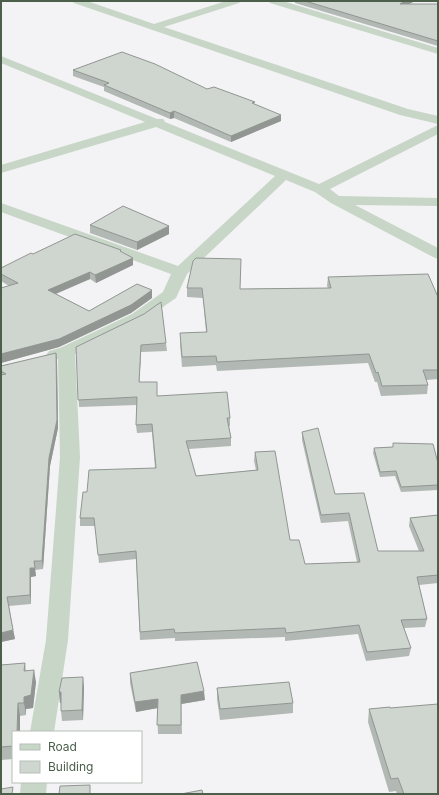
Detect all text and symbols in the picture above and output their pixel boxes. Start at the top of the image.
legend [12,731,142,783]
text: Road [48,739,77,754]
text: Building [48,759,93,774]

